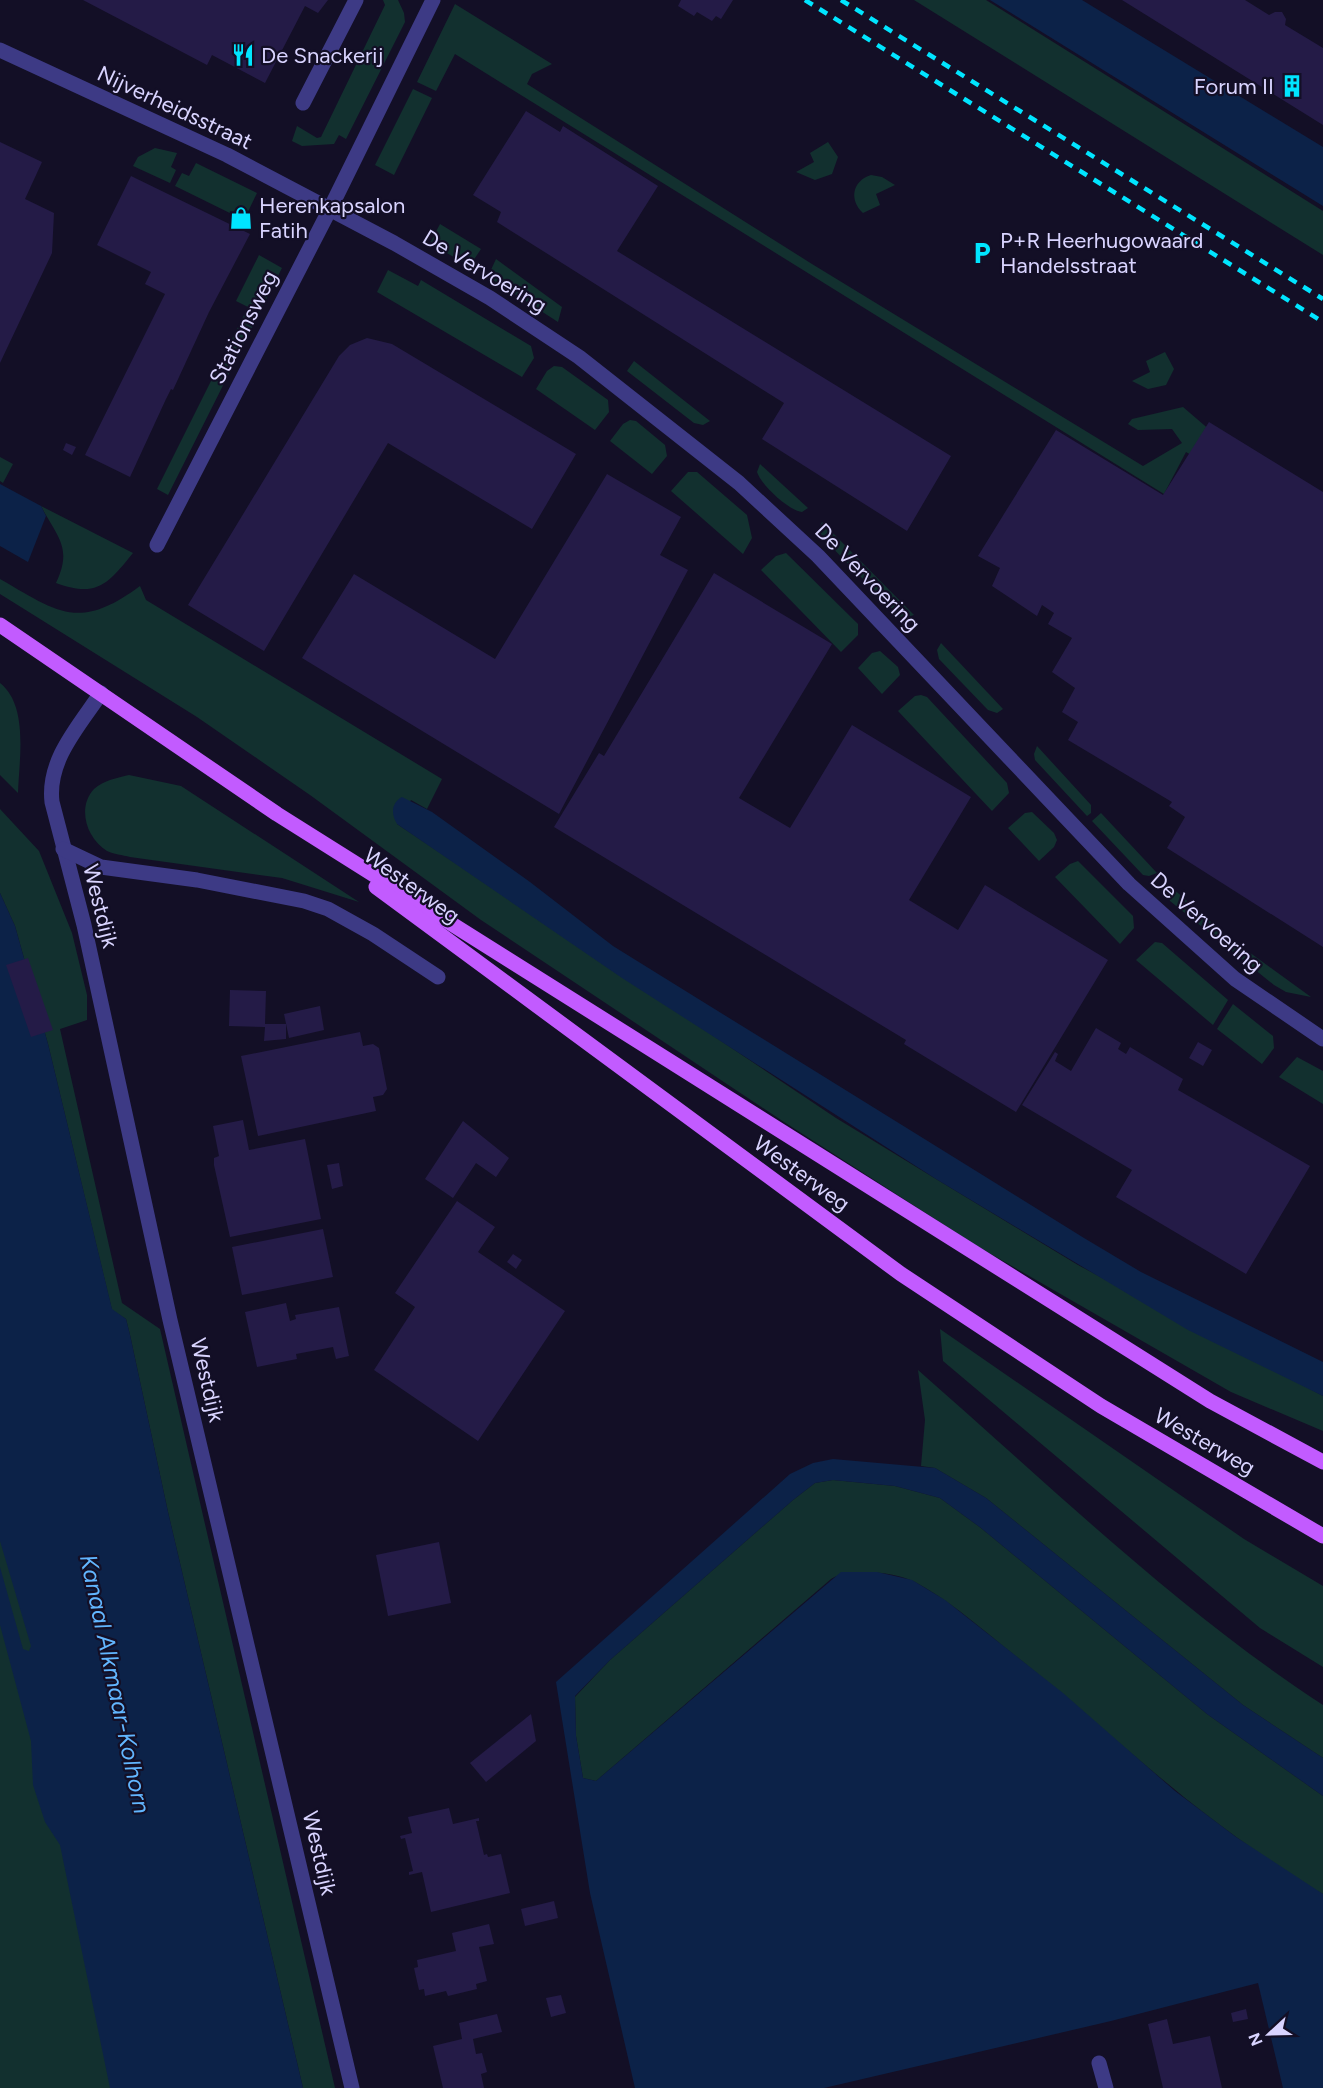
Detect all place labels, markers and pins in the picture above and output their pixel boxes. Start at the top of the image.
restaurant icon: De Snackerij [230,42,256,68]
place label: De Snackerij [261,42,383,69]
place label: Forum II [1194,73,1274,100]
building icon: Forum II [1279,73,1305,99]
place label: Herenkapsalon Fatih [259,192,405,244]
shop icon: Herenkapsalon Fatih [228,205,254,231]
place label: P+R Heerhugowaard Handelsstraat [1000,227,1203,279]
parking icon: P+R Heerhugowaard Handelsstraat [969,240,995,266]

